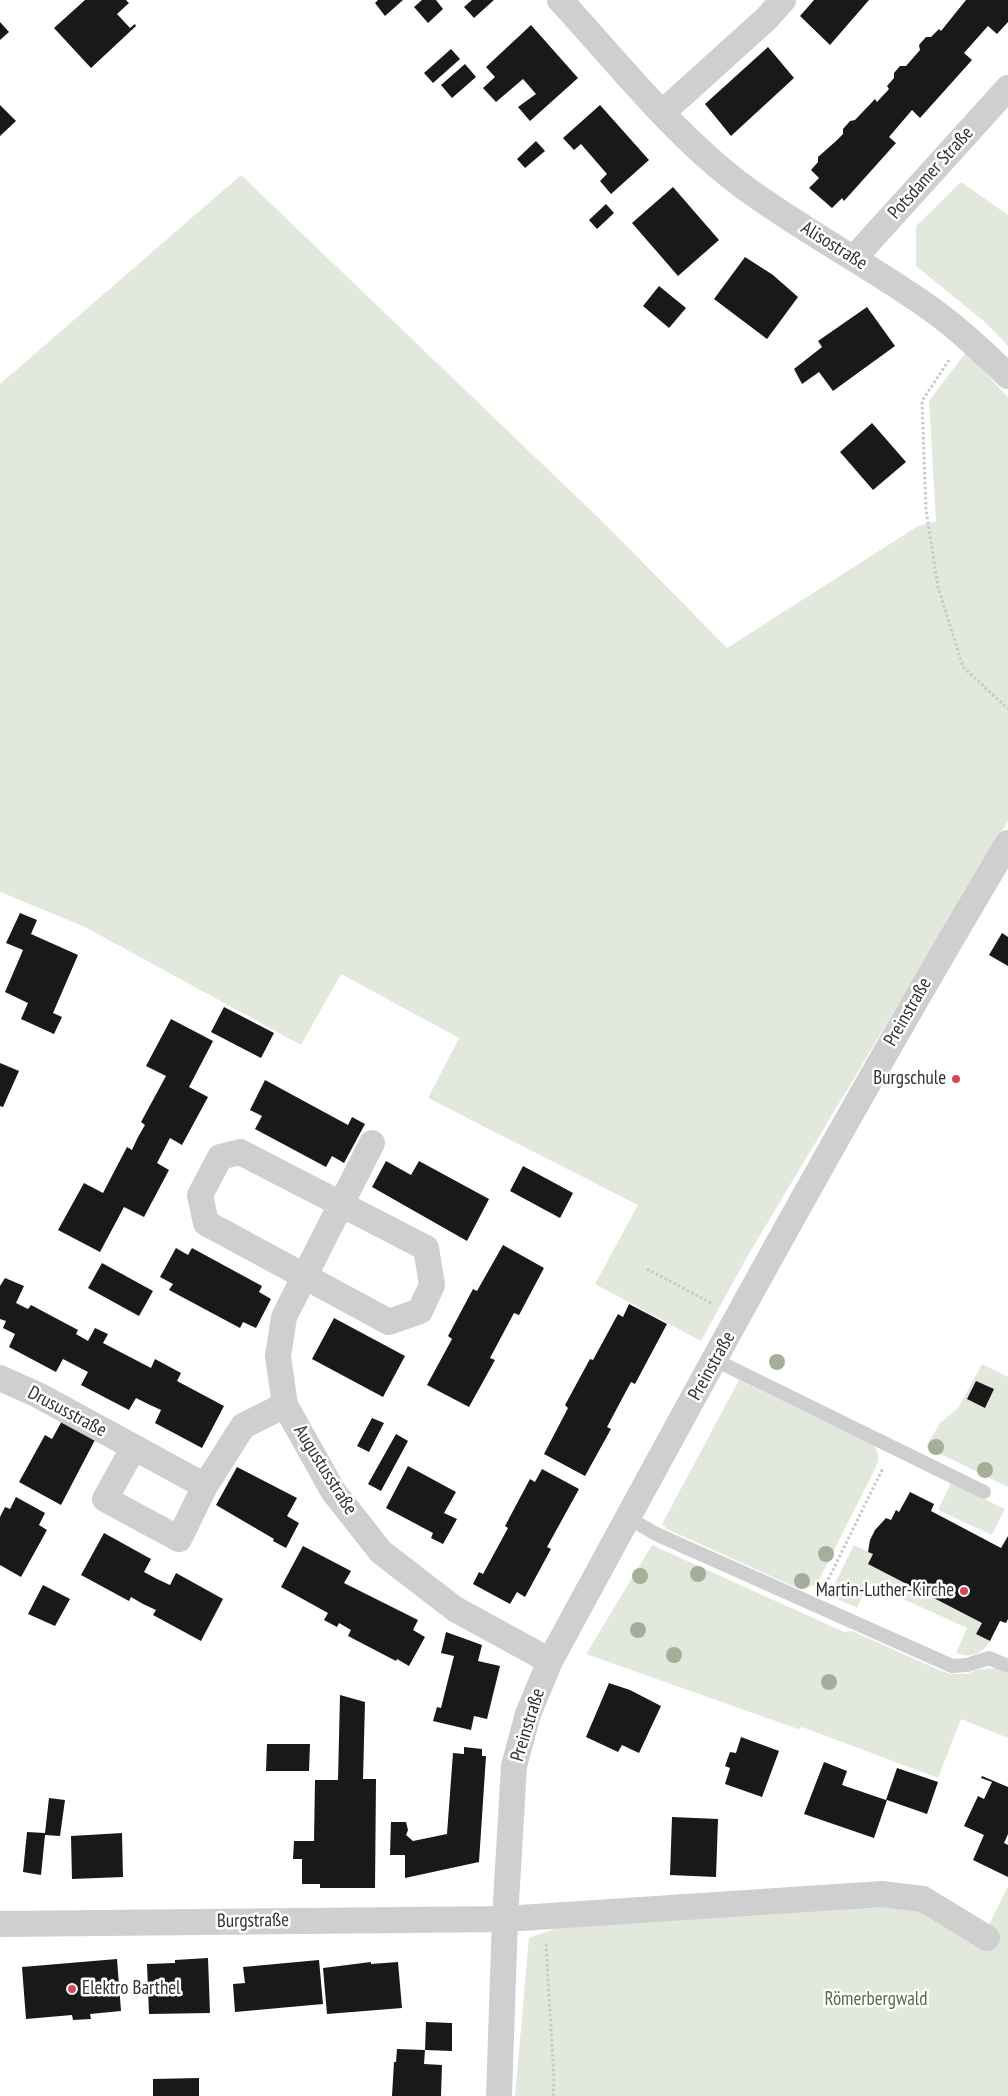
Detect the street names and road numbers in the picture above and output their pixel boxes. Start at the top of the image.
street label: Potsdamer Straße [884,122,978,224]
street label: Alisostraße [797,217,871,275]
street label: Preinstraße [879,974,937,1050]
street label: Preinstraße [684,1328,740,1404]
street label: Drususstraße [24,1382,110,1442]
street label: Augustusstraße [288,1421,362,1519]
street label: Preinstraße [506,1686,550,1764]
street label: Burgstraße [217,1909,289,1933]

